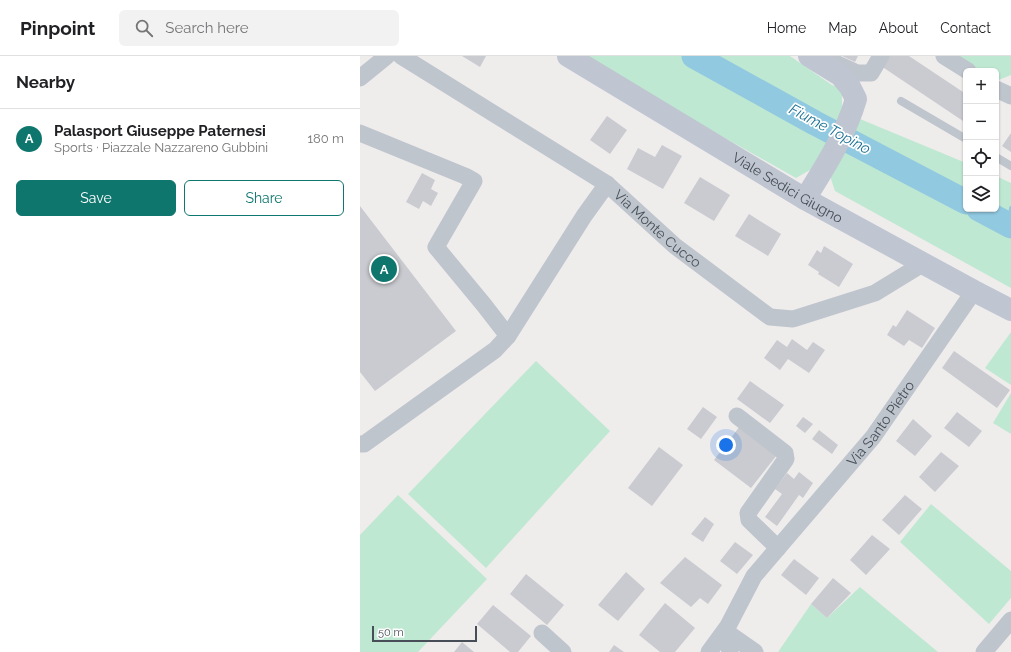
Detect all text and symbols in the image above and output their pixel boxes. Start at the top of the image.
search box [119,10,399,46]
text: Pinpoint [20,17,95,39]
icon: search [133,17,155,39]
text: Search here [165,19,249,37]
text: Home [767,20,806,36]
text: Map [828,20,857,36]
text: About [879,20,918,36]
text: Contact [940,20,991,36]
map controls [963,68,999,212]
button: + [963,68,999,104]
text: Nearby [16,72,75,92]
water label: Fiume Topino [786,100,874,158]
button: − [963,104,999,140]
text: Palasport Giuseppe Paternesi [54,122,266,140]
text: A [25,131,33,146]
text: 180 m [308,131,344,146]
text: Sports · Piazzale Nazzareno Gubbini [54,140,268,155]
button: locate [963,140,999,176]
street label: Viale Sedici Giugno [729,149,846,226]
button: layers [963,176,999,212]
button: Save [16,180,176,216]
button: Share [184,180,344,216]
street label: Via Monte Cucco [611,186,704,271]
pin: A [371,254,397,284]
street label: Via Santo Pietro [844,378,917,469]
your location [716,435,736,455]
scale bar [372,624,477,643]
text: 50 m [378,626,404,639]

